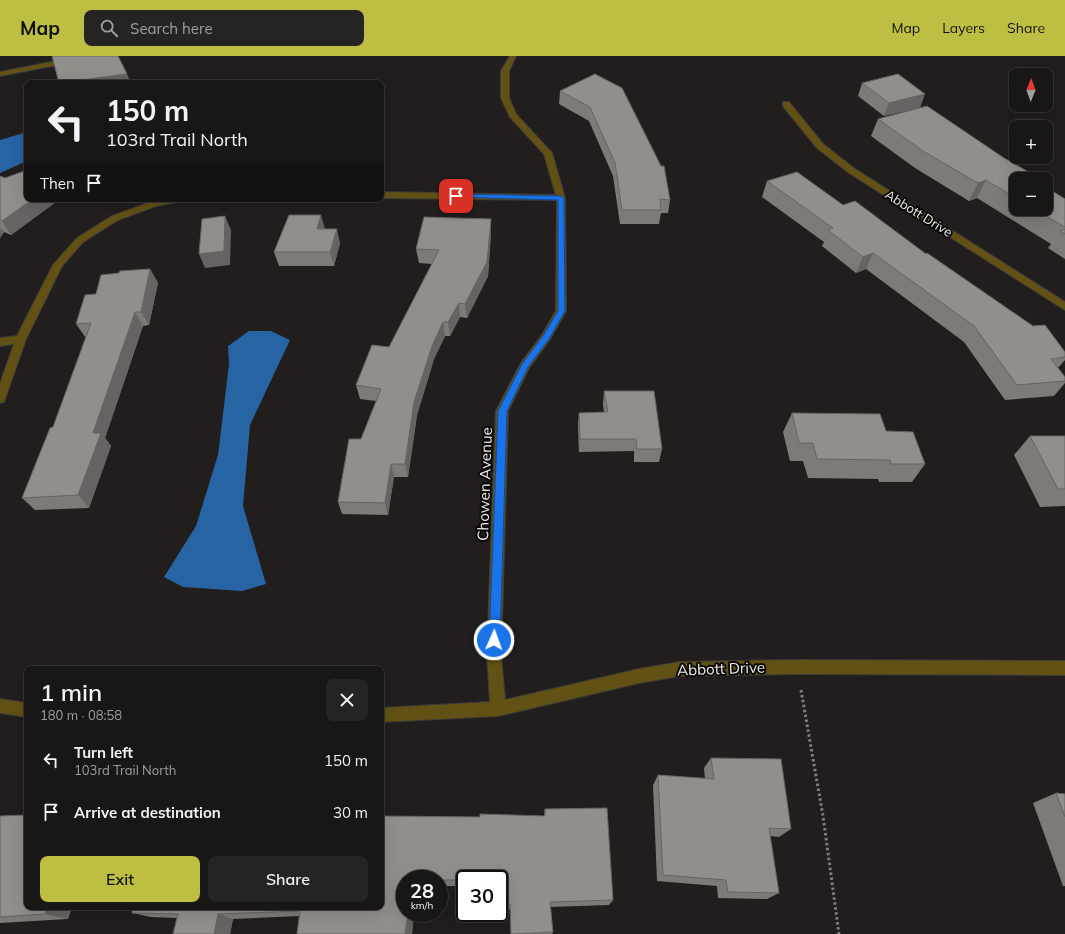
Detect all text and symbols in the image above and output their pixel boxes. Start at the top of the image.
search box [84,10,364,46]
text: Map [20,16,60,40]
icon: search [98,17,120,39]
text: Search here [130,19,213,38]
text: Map [891,19,920,37]
text: Layers [942,19,985,37]
text: Share [1007,19,1045,37]
north arrow [1009,68,1053,112]
map controls [1009,68,1053,216]
text: 150 m [106,93,189,128]
icon: left [40,96,92,148]
button: + [1009,120,1053,164]
text: 103rd Trail North [106,128,248,151]
icon: arrive [83,172,105,194]
button: − [1009,172,1053,216]
text: Then [40,174,75,193]
pin [439,179,473,213]
icon: arrive [445,185,467,207]
street label: Abbott Drive [882,186,956,240]
street label: Chowen Avenue [473,427,496,541]
position arrow [473,619,515,661]
street label: Abbott Drive [677,657,765,680]
text: 1 min [40,677,102,707]
button: close [326,679,368,721]
text: 180 m · 08:58 [40,707,122,723]
text: Turn left [74,743,133,762]
icon: left [40,749,62,771]
text: 150 m [324,751,368,770]
text: 103rd Trail North [74,762,177,778]
icon: arrive [40,801,62,823]
text: Arrive at destination [74,803,221,822]
text: 30 m [333,803,368,822]
button: Exit [40,856,200,902]
button: Share [208,856,368,902]
speed limit sign: 30 [456,870,508,922]
text: 28 [410,878,434,903]
text: km/h [411,899,433,912]

